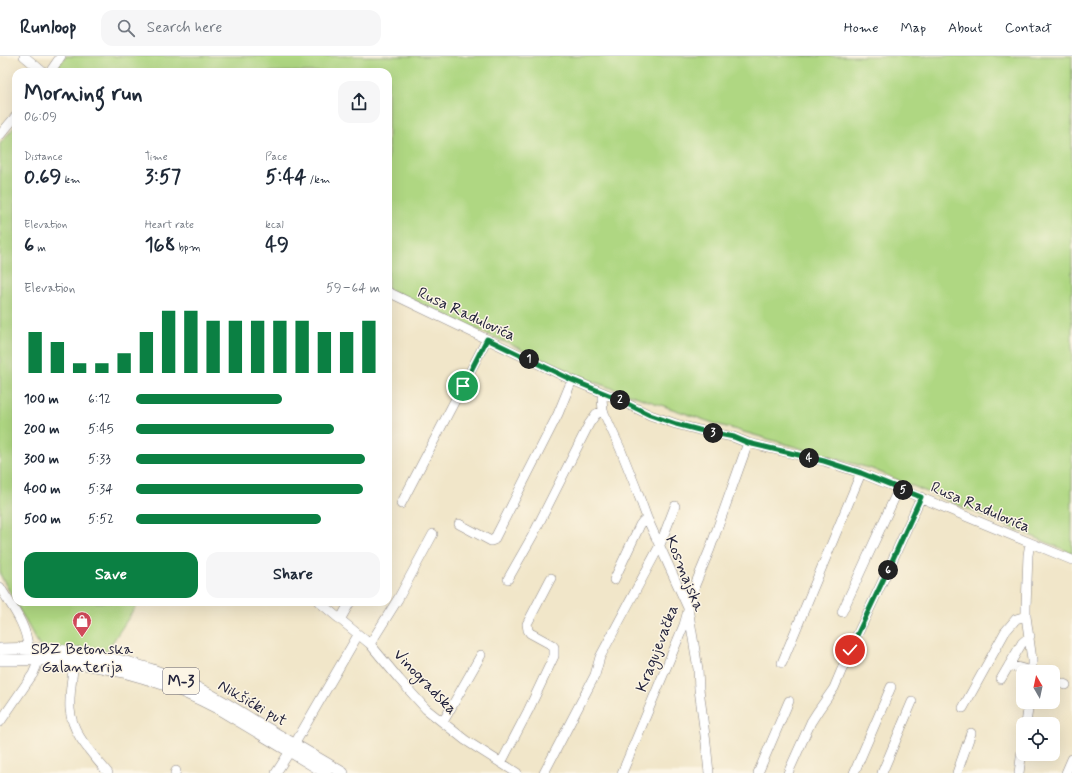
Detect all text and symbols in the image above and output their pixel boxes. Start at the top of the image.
search box [101,10,381,46]
text: Runloop [20,15,77,40]
icon: search [115,17,137,39]
text: Search here [147,18,222,38]
text: Home [844,19,878,37]
text: Map [900,19,926,37]
text: About [948,19,983,37]
text: Contact [1005,19,1052,37]
text: Morning run [24,80,143,108]
button: share [338,81,380,123]
text: 06:09 [24,109,57,126]
text: Distance [24,150,63,164]
text: Time [145,150,168,164]
text: Pace [265,150,287,164]
text: 0.69 [24,164,62,191]
text: 3:57 [145,164,181,191]
text: 5:44 [265,164,306,191]
text: km [62,173,81,187]
text: /km [306,173,330,187]
text: Elevation [24,218,67,232]
text: Heart rate [145,218,194,232]
text: kcal [265,218,284,232]
text: 6 [24,232,34,259]
text: 168 [145,232,175,259]
text: 49 [265,232,289,259]
text: m [34,241,46,255]
text: bpm [175,241,201,255]
text: Elevation [24,280,75,297]
text: 59–64 m [326,280,380,297]
street label: Rusa Radulovića [414,282,519,346]
pin: 1 [519,349,539,369]
text: 1 [527,352,531,366]
pin [446,369,480,403]
icon: arrive [452,375,474,397]
pin: 2 [610,390,630,410]
text: 100 m [24,391,59,408]
text: 6:12 [88,391,111,408]
text: 2 [617,393,623,407]
text: 200 m [24,421,59,438]
text: 5:45 [88,421,114,438]
pin: 3 [703,423,723,443]
text: 3 [711,426,715,440]
pin: 4 [799,448,819,468]
text: 300 m [24,451,59,468]
text: 5:33 [88,451,111,468]
text: 4 [806,451,812,465]
street label: Rusa Radulovića [928,477,1033,538]
pin: 5 [893,480,913,500]
text: 400 m [24,481,61,498]
text: 5:34 [88,481,113,498]
text: 5 [900,483,906,497]
text: 500 m [24,511,61,528]
text: 5:52 [88,511,114,528]
street label: Kosmajska [660,533,709,615]
button: Save [24,552,198,598]
button: Share [206,552,380,598]
pin: 6 [878,560,898,580]
text: 6 [885,563,891,577]
street label: Kragujevačka [631,602,685,695]
shop icon: SBZ Betonska Galanterija [71,610,93,638]
pin [833,633,867,667]
place label: SBZ Betonska Galanterija [31,639,133,678]
icon: check [839,639,861,661]
street label: Vinogradska [388,645,461,720]
north arrow [1016,665,1060,709]
map controls [1016,665,1060,761]
road number: M-3 [163,668,199,694]
street label: Nikšićki put [214,675,291,732]
button: locate [1016,717,1060,761]

